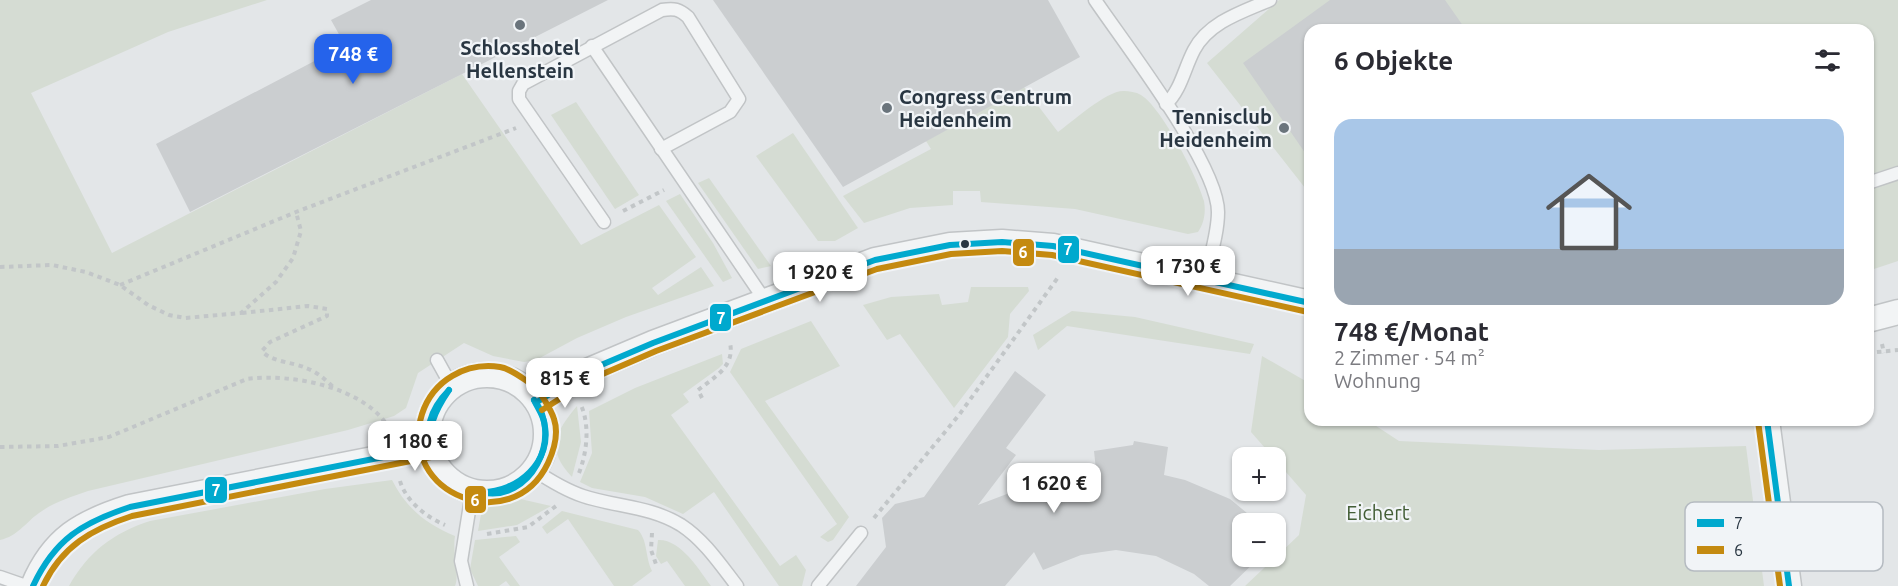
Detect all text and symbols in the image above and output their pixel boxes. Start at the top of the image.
marker: Schlosshotel Hellenstein [513,18,527,32]
pin: 748 € [311,34,395,85]
place label: Schlosshotel Hellenstein [460,36,580,82]
text: 748 € [328,42,378,65]
icon: filters [1811,44,1844,77]
text: 6 Objekte [1334,46,1453,75]
place label: Congress Centrum Heidenheim [899,85,1072,131]
marker: Congress Centrum Heidenheim [880,101,894,115]
place label: Tennisclub Heidenheim [1159,105,1272,151]
marker: Tennisclub Heidenheim [1277,121,1291,135]
icon: home [1535,158,1643,266]
line badge: 7 [1057,235,1080,264]
unlabelled marker [959,238,971,250]
line badge: 6 [1012,238,1035,267]
text: 7 [1063,240,1073,258]
text: 6 [1018,243,1028,261]
pin: 1 730 € [1133,246,1243,297]
pin: 1 920 € [765,252,875,303]
text: 1 730 € [1155,254,1221,277]
text: 1 920 € [787,260,853,283]
line badge: 7 [709,303,732,332]
text: 7 [716,309,726,327]
text: 748 €/Monat [1334,317,1489,346]
text: 2 Zimmer · 54 m² [1334,346,1485,369]
pin: 815 € [523,358,607,409]
text: 815 € [540,366,590,389]
text: Wohnung [1334,369,1421,392]
pin: 1 180 € [360,421,470,472]
text: 1 180 € [382,429,448,452]
map controls [1232,447,1286,567]
button: + [1232,447,1286,501]
pin: 1 620 € [999,463,1109,514]
text: 1 620 € [1021,471,1087,494]
line badge: 7 [204,476,228,504]
text: 7 [211,481,221,499]
line badge: 6 [464,485,487,514]
text: 6 [470,491,480,509]
park label: Eichert [1346,501,1410,524]
legend [1685,502,1883,571]
button: − [1232,513,1286,567]
text: 7 [1734,514,1743,532]
text: 6 [1734,541,1743,559]

